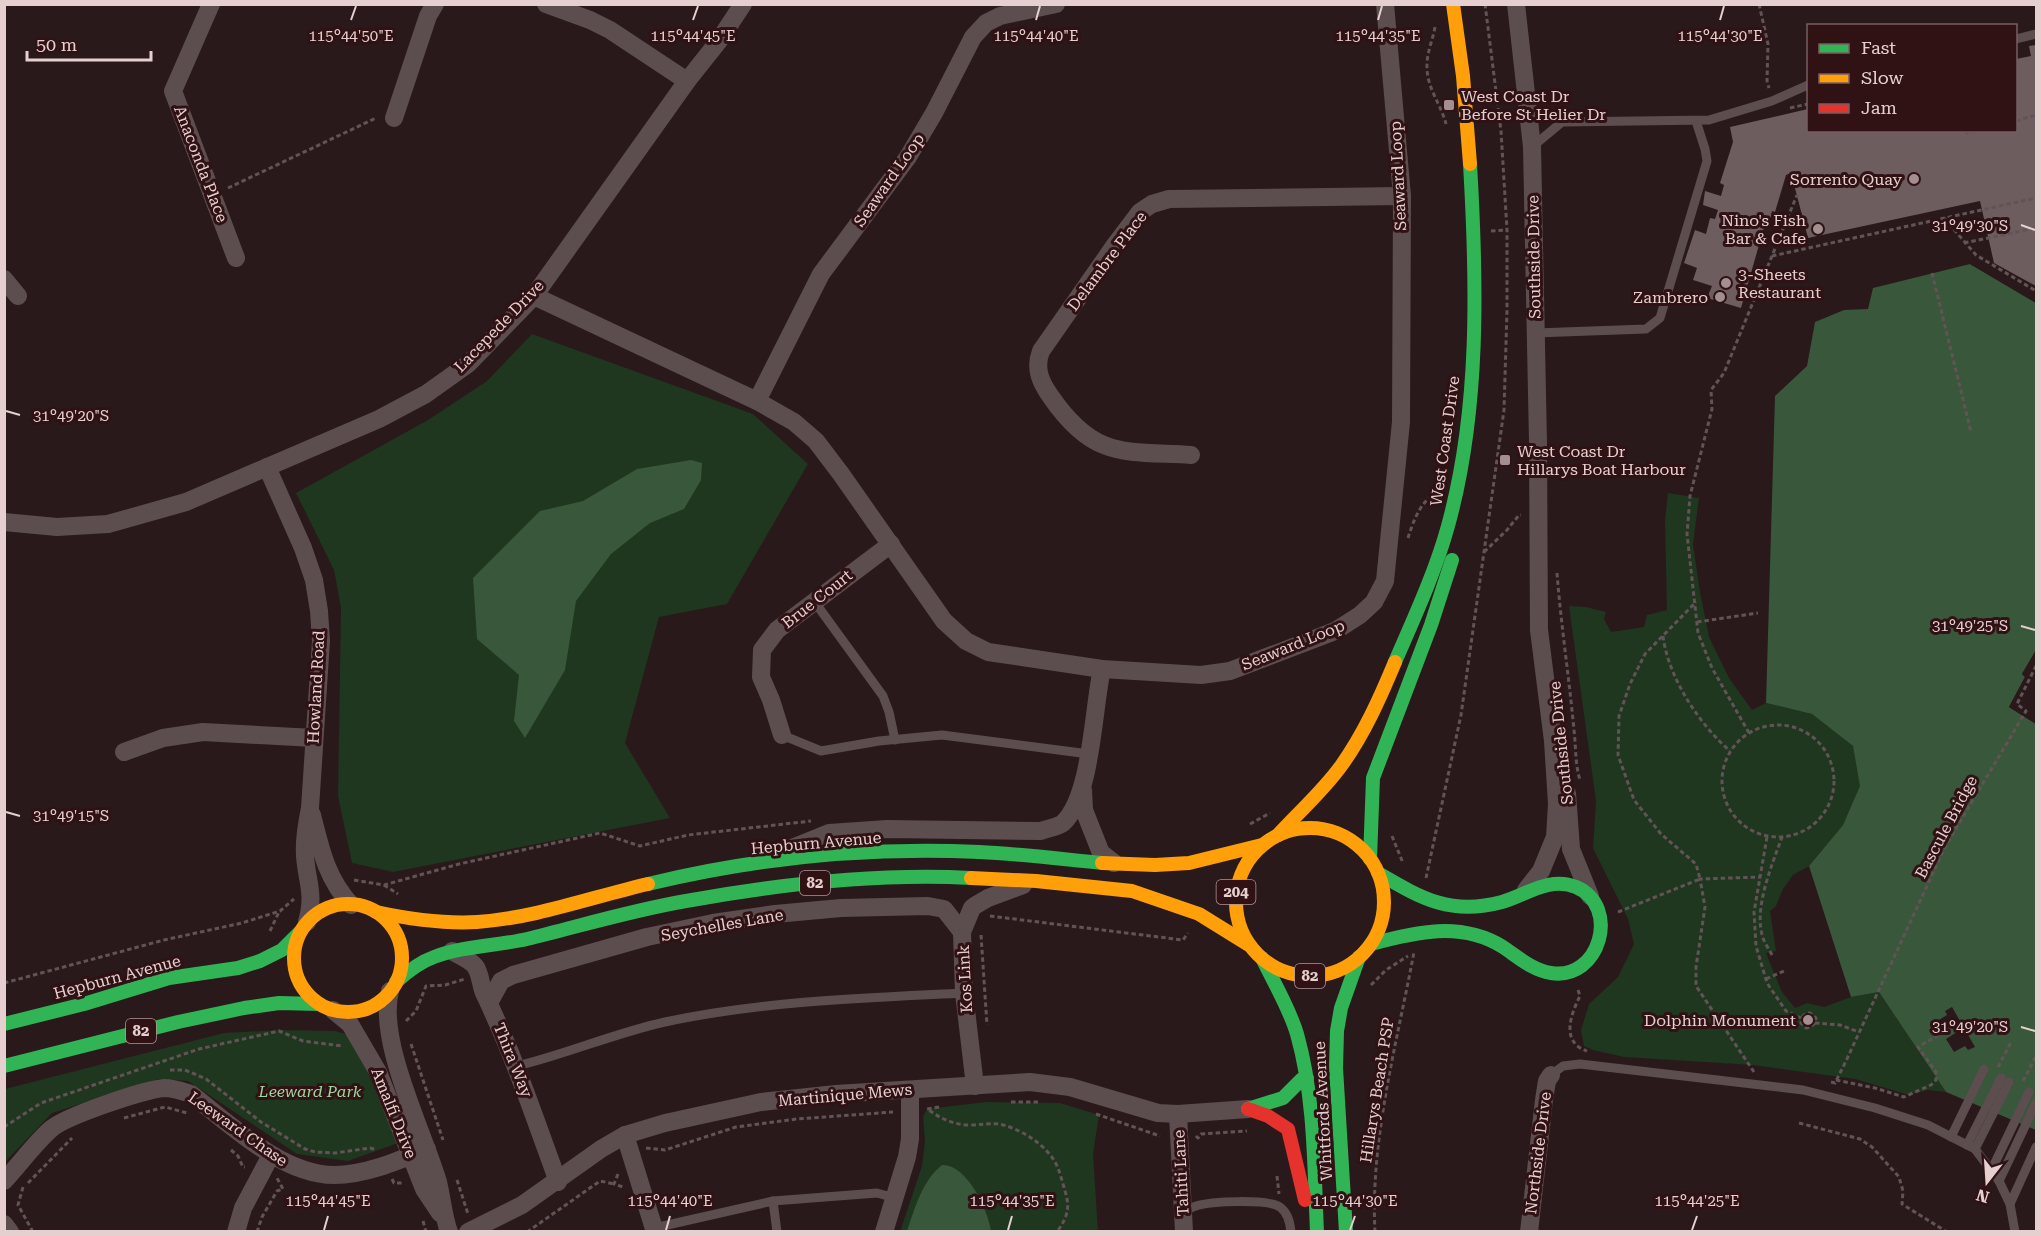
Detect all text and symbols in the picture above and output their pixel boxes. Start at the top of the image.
scale bar [27,24,152,62]
legend [1807,24,2017,132]
text: 115°44'50"E [308,27,394,45]
text: 115°44'45"E [650,27,736,45]
text: 115°44'40"E [993,27,1079,45]
text: 115°44'35"E [1335,27,1421,45]
text: 115°44'30"E [1677,27,1763,45]
text: 50 m [36,34,77,55]
text: Fast [1861,37,1896,58]
text: Slow [1861,67,1903,88]
place label: West Coast Dr Before St Helier Dr [1461,87,1606,124]
text: Jam [1861,97,1897,118]
marker: West Coast Dr Before St Helier Dr [1442,98,1456,112]
street label: Anaconda Place [170,103,232,225]
street label: Seaward Loop [1386,121,1410,231]
street label: Seaward Loop [850,130,928,230]
place label: Sorrento Quay [1790,170,1903,189]
marker: Sorrento Quay [1907,172,1921,186]
street label: Southside Drive [1523,195,1545,319]
street label: Delambre Place [1063,207,1151,315]
place label: Nino's Fish Bar & Cafe [1721,211,1806,248]
text: 31°49'30"S [1932,217,2008,235]
marker: Nino's Fish Bar & Cafe [1811,222,1825,236]
place label: 3-Sheets Restaurant [1738,265,1821,302]
street label: Lacepede Drive [450,276,548,376]
marker: 3-Sheets Restaurant [1719,276,1733,290]
place label: Zambrero [1633,288,1708,307]
marker: Zambrero [1713,290,1727,304]
street label: West Coast Drive [1426,374,1464,507]
text: 31°49'20"S [33,407,109,425]
place label: West Coast Dr Hillarys Boat Harbour [1517,442,1686,479]
marker: West Coast Dr Hillarys Boat Harbour [1498,453,1512,467]
street label: Brue Court [778,566,856,632]
street label: Seaward Loop [1239,616,1347,674]
text: 31°49'25"S [1932,617,2008,635]
street label: Howland Road [304,630,328,744]
street label: Southside Drive [1545,680,1577,806]
street label: Bascule Bridge [1911,772,1981,882]
text: 31°49'15"S [33,807,109,825]
street label: Hepburn Avenue [750,828,882,858]
road number: 82 [800,871,830,895]
road number: 204 [1216,880,1256,904]
street label: Seychelles Lane [659,905,785,945]
street label: Kos Link [954,945,976,1013]
street label: Hepburn Avenue [51,951,183,1003]
road number: 82 [1295,964,1325,988]
place label: Dolphin Monument [1644,1011,1796,1030]
marker: Dolphin Monument [1801,1013,1815,1027]
street label: Hillarys Beach PSP [1356,1016,1398,1164]
text: 31°49'20"S [1932,1018,2008,1036]
road number: 82 [126,1019,156,1043]
street label: Thira Way [489,1020,537,1100]
street label: Whitfords Avenue [1310,1041,1336,1181]
street label: Amalfi Drive [367,1065,421,1161]
street label: Martinique Mews [777,1080,913,1110]
park label: Leeward Park [258,1082,362,1101]
street label: Leeward Chase [185,1088,291,1170]
street label: Northside Drive [1521,1091,1555,1215]
street label: Tahiti Lane [1169,1129,1193,1217]
north arrow [1957,1152,2017,1212]
text: N [1974,1185,1991,1207]
text: 115°44'45"E [285,1192,371,1210]
text: 115°44'40"E [627,1192,713,1210]
text: 115°44'35"E [969,1192,1055,1210]
text: 115°44'30"E [1312,1192,1398,1210]
text: 115°44'25"E [1654,1192,1740,1210]

